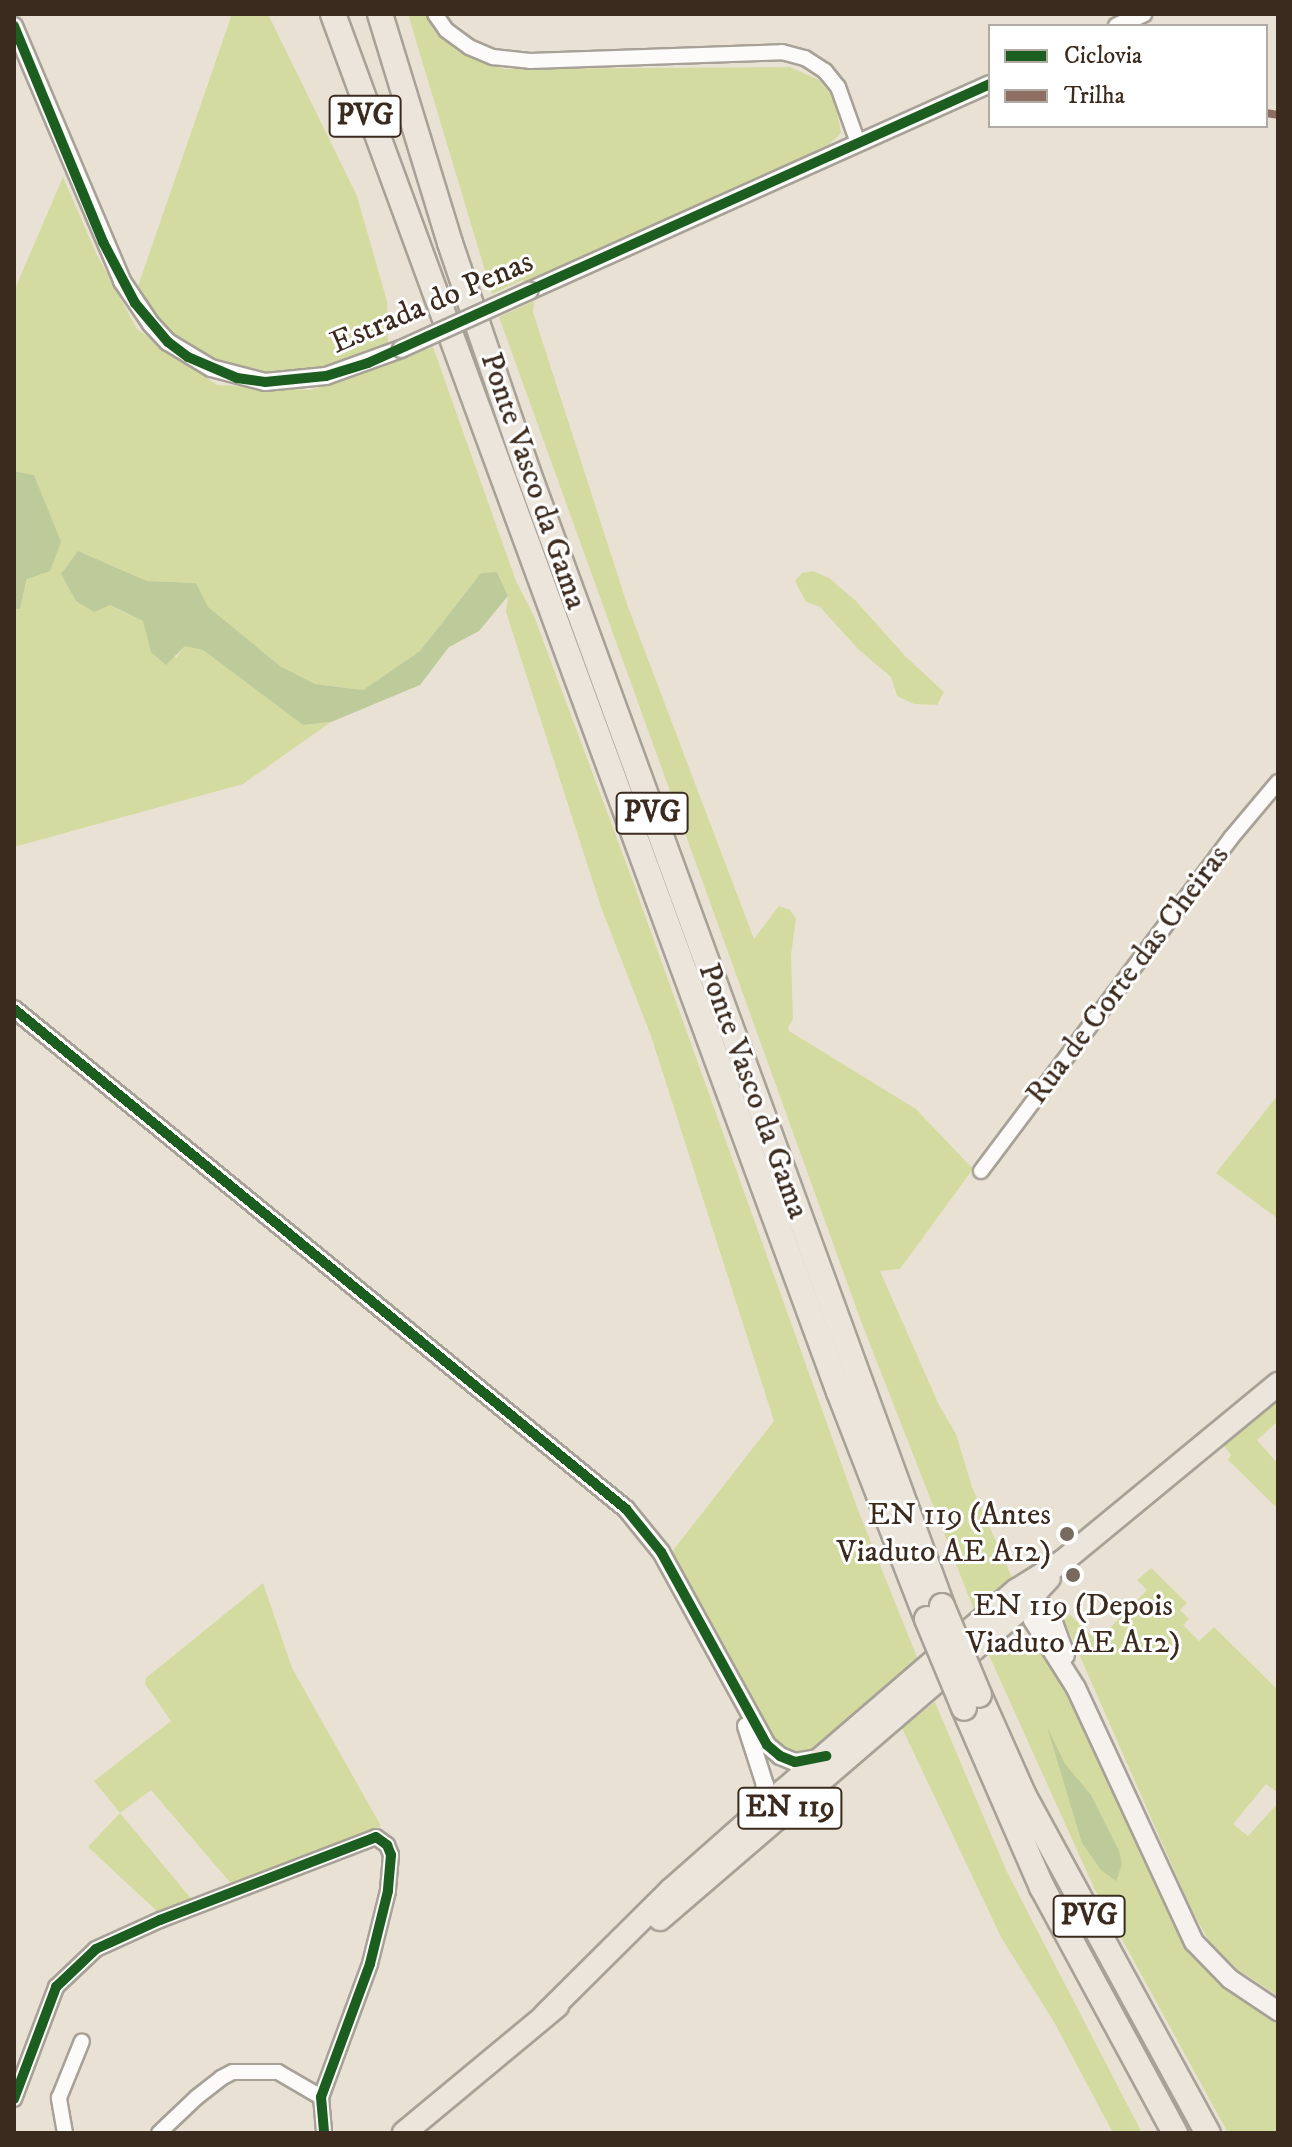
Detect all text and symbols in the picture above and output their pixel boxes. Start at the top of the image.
legend [988,24,1268,128]
text: Ciclovia [1064,41,1142,71]
text: Trilha [1064,81,1125,111]
road number: PVG [327,90,403,142]
street label: Estrada do Penas [325,243,539,363]
street label: Ponte Vasco da Gama [471,347,595,615]
road number: PVG [614,787,690,839]
street label: Rua de Corte das Cheiras [1018,838,1238,1112]
street label: Ponte Vasco da Gama [689,958,817,1224]
place label: EN 119 (Antes Viaduto AE A12) [836,1497,1051,1572]
marker: EN 119 (Antes Viaduto AE A12) [1058,1525,1076,1543]
marker: EN 119 (Depois Viaduto AE A12) [1064,1566,1082,1584]
place label: EN 119 (Depois Viaduto AE A12) [966,1588,1180,1663]
road number: EN 119 [736,1782,844,1834]
road number: PVG [1051,1890,1127,1942]

